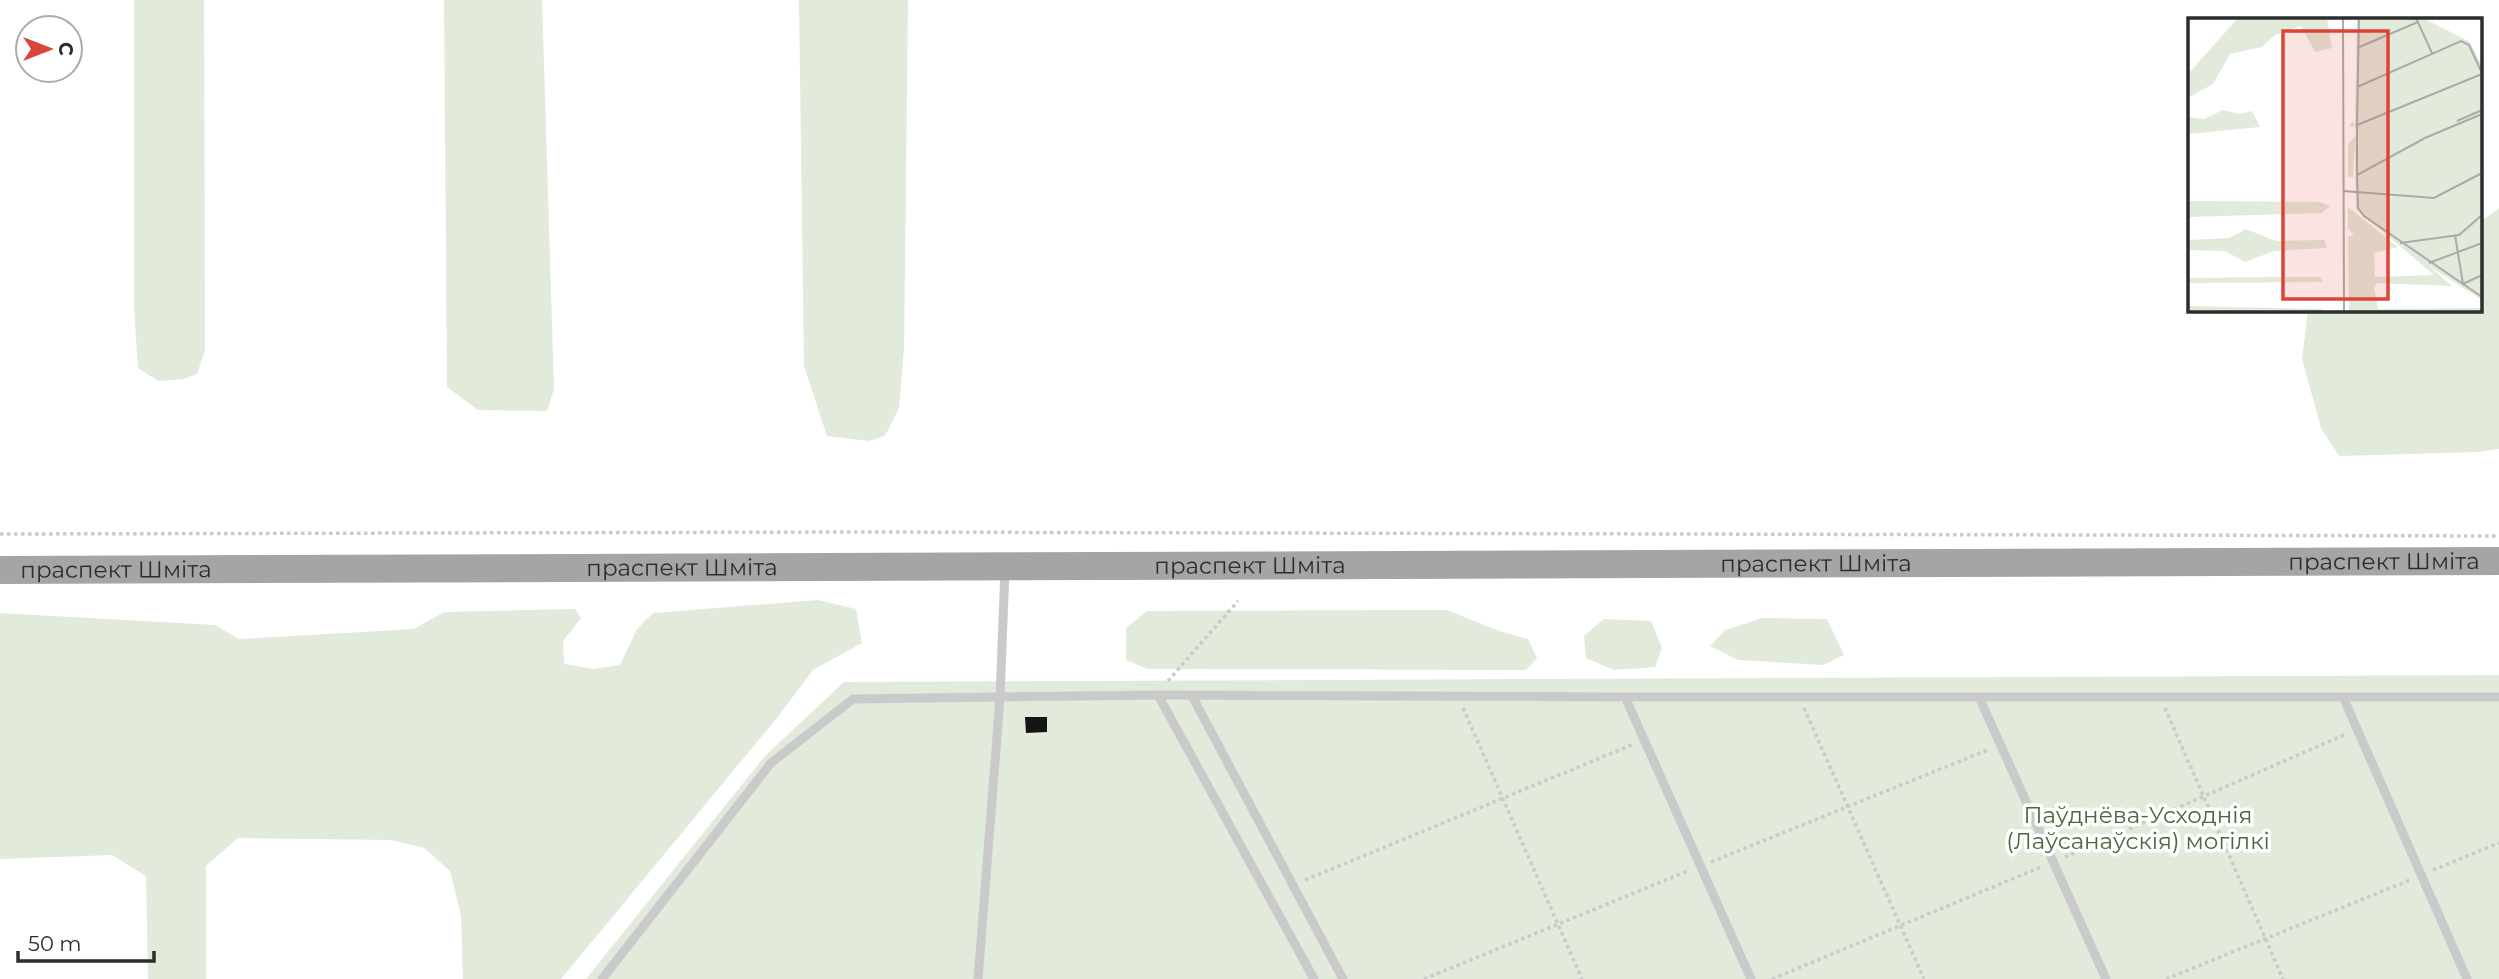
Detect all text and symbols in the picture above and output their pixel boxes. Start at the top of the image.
north arrow [14,14,84,84]
inset map [2188,18,2482,312]
text: С [54,42,77,56]
street label: праспект Шміта [2288,547,2480,576]
street label: праспект Шміта [1720,549,1912,578]
street label: праспект Шміта [1154,551,1346,580]
street label: праспект Шміта [586,553,778,582]
street label: праспект Шміта [20,555,212,584]
park label: Паўднёва-Усходнія (Лаўсанаўскія) могілкі [2006,801,2270,855]
scale bar [18,920,154,964]
text: 50 m [28,931,82,956]

